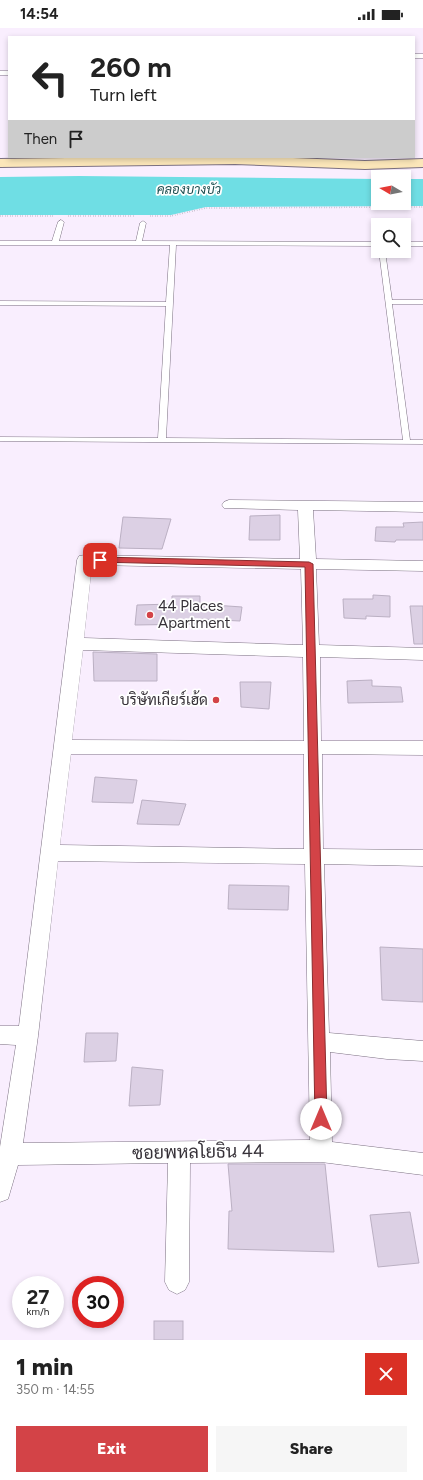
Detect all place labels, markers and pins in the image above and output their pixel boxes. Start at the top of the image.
pin [83,543,117,577]
place label: 44 Places Apartment [158,597,231,632]
marker: 44 Places Apartment [145,610,155,620]
place label: บริษัทเกียร์เฮ้ด [120,690,208,709]
marker: บริษัทเกียร์เฮ้ด [211,695,221,705]

